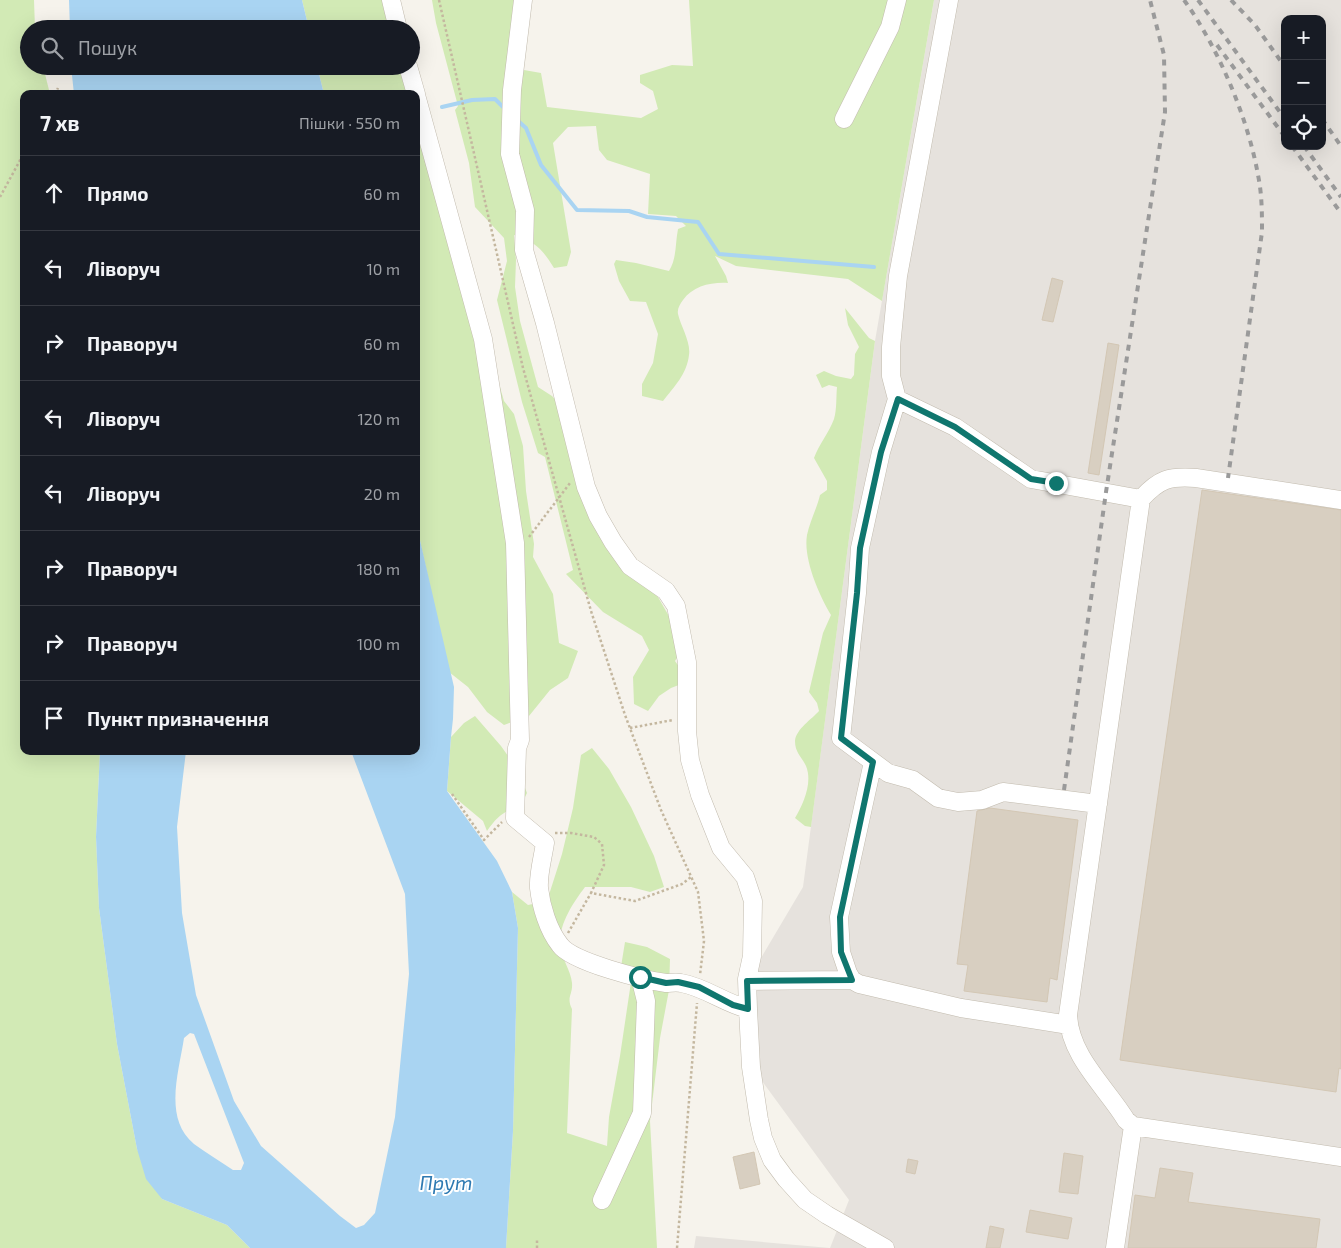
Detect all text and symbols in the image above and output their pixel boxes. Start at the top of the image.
map controls [1281,15,1326,150]
button: + [1281,15,1326,60]
search box [20,20,420,75]
icon: search [38,34,66,62]
text: Пошук [78,36,137,59]
button: − [1281,60,1326,105]
button: locate [1281,105,1326,150]
text: 7 хв [40,110,80,135]
text: Пішки · 550 m [299,113,400,132]
icon: ahead [40,179,68,207]
text: Прямо [87,182,149,205]
text: 60 m [364,184,400,203]
icon: left [40,254,68,282]
text: Ліворуч [87,257,160,280]
text: 10 m [366,259,400,278]
icon: right [40,329,68,357]
text: Праворуч [87,332,178,355]
text: 60 m [364,334,400,353]
icon: left [40,404,68,432]
text: Ліворуч [87,407,160,430]
text: 120 m [357,409,400,428]
route end [1045,472,1068,495]
icon: left [40,479,68,507]
text: Ліворуч [87,482,160,505]
text: 20 m [364,484,400,503]
icon: right [40,554,68,582]
text: Праворуч [87,557,178,580]
text: 180 m [357,559,400,578]
icon: right [40,629,68,657]
text: Праворуч [87,632,178,655]
text: 100 m [357,634,400,653]
icon: arrive [40,704,68,732]
text: Пункт призначення [87,707,269,730]
route start [629,966,652,989]
water label: Прут [419,1170,473,1194]

